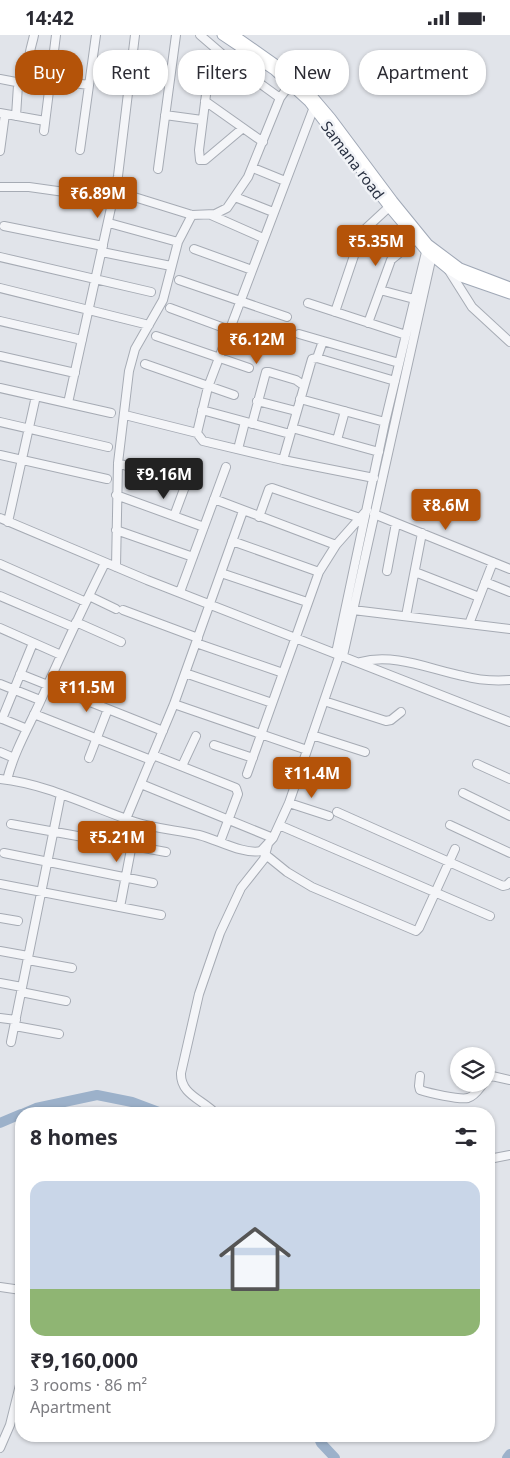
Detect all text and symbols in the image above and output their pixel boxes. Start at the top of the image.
text: 14:42 [25,5,74,31]
chip: Buy [15,50,83,95]
chip: Rent [93,50,168,95]
chip: Filters [178,50,265,95]
chip: New [275,50,349,95]
chip: Apartment [359,50,486,95]
street label: Samana road [317,117,389,203]
pin: ₹6.89M [57,177,139,219]
text: ₹6.89M [70,182,126,204]
pin: ₹5.35M [335,225,417,267]
text: ₹5.35M [348,230,404,252]
pin: ₹6.12M [216,323,298,365]
text: ₹6.12M [229,328,285,350]
pin: ₹9.16M [123,457,205,500]
text: ₹9.16M [136,463,192,485]
pin: ₹8.6M [411,489,481,531]
text: ₹8.6M [422,494,470,516]
pin: ₹11.5M [46,671,128,713]
text: ₹11.5M [59,676,115,698]
pin: ₹11.4M [271,757,353,799]
text: ₹11.4M [284,762,340,784]
pin: ₹5.21M [76,821,158,863]
text: ₹5.21M [89,826,145,848]
map controls [450,1047,495,1092]
button: layers [450,1047,495,1092]
text: 8 homes [30,1123,118,1151]
icon: filters [452,1123,480,1151]
icon: home [210,1214,300,1304]
text: ₹9,160,000 [30,1346,138,1374]
text: 3 rooms · 86 m² [30,1374,147,1396]
text: Apartment [30,1396,111,1418]

